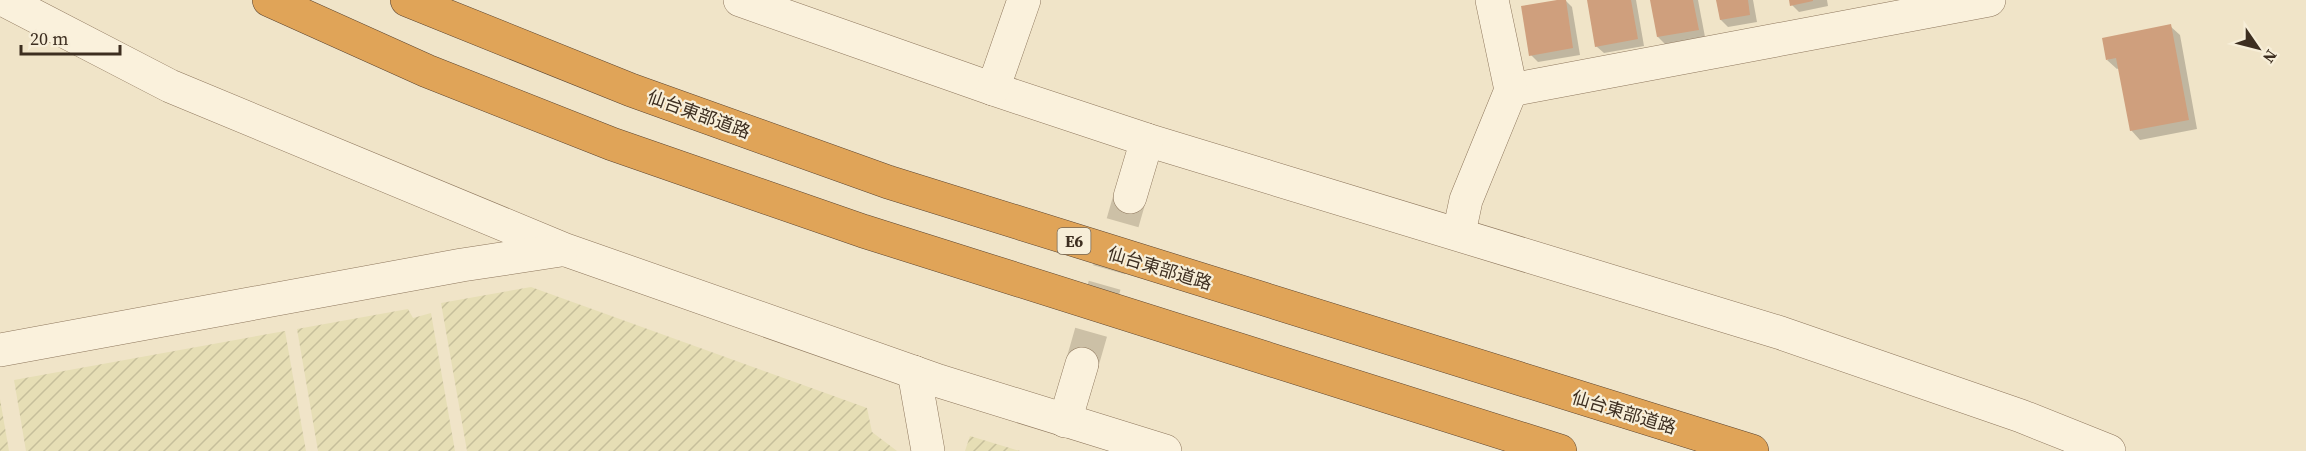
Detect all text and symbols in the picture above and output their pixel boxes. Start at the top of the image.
scale bar [21,18,120,56]
north arrow [2228,18,2288,78]
text: 20 m [30,26,68,51]
text: N [2258,46,2283,68]
street label: 仙台東部道路 [644,84,754,144]
road number: E6 [1058,228,1090,254]
street label: 仙台東部道路 [1105,240,1215,296]
street label: 仙台東部道路 [1569,384,1679,440]

